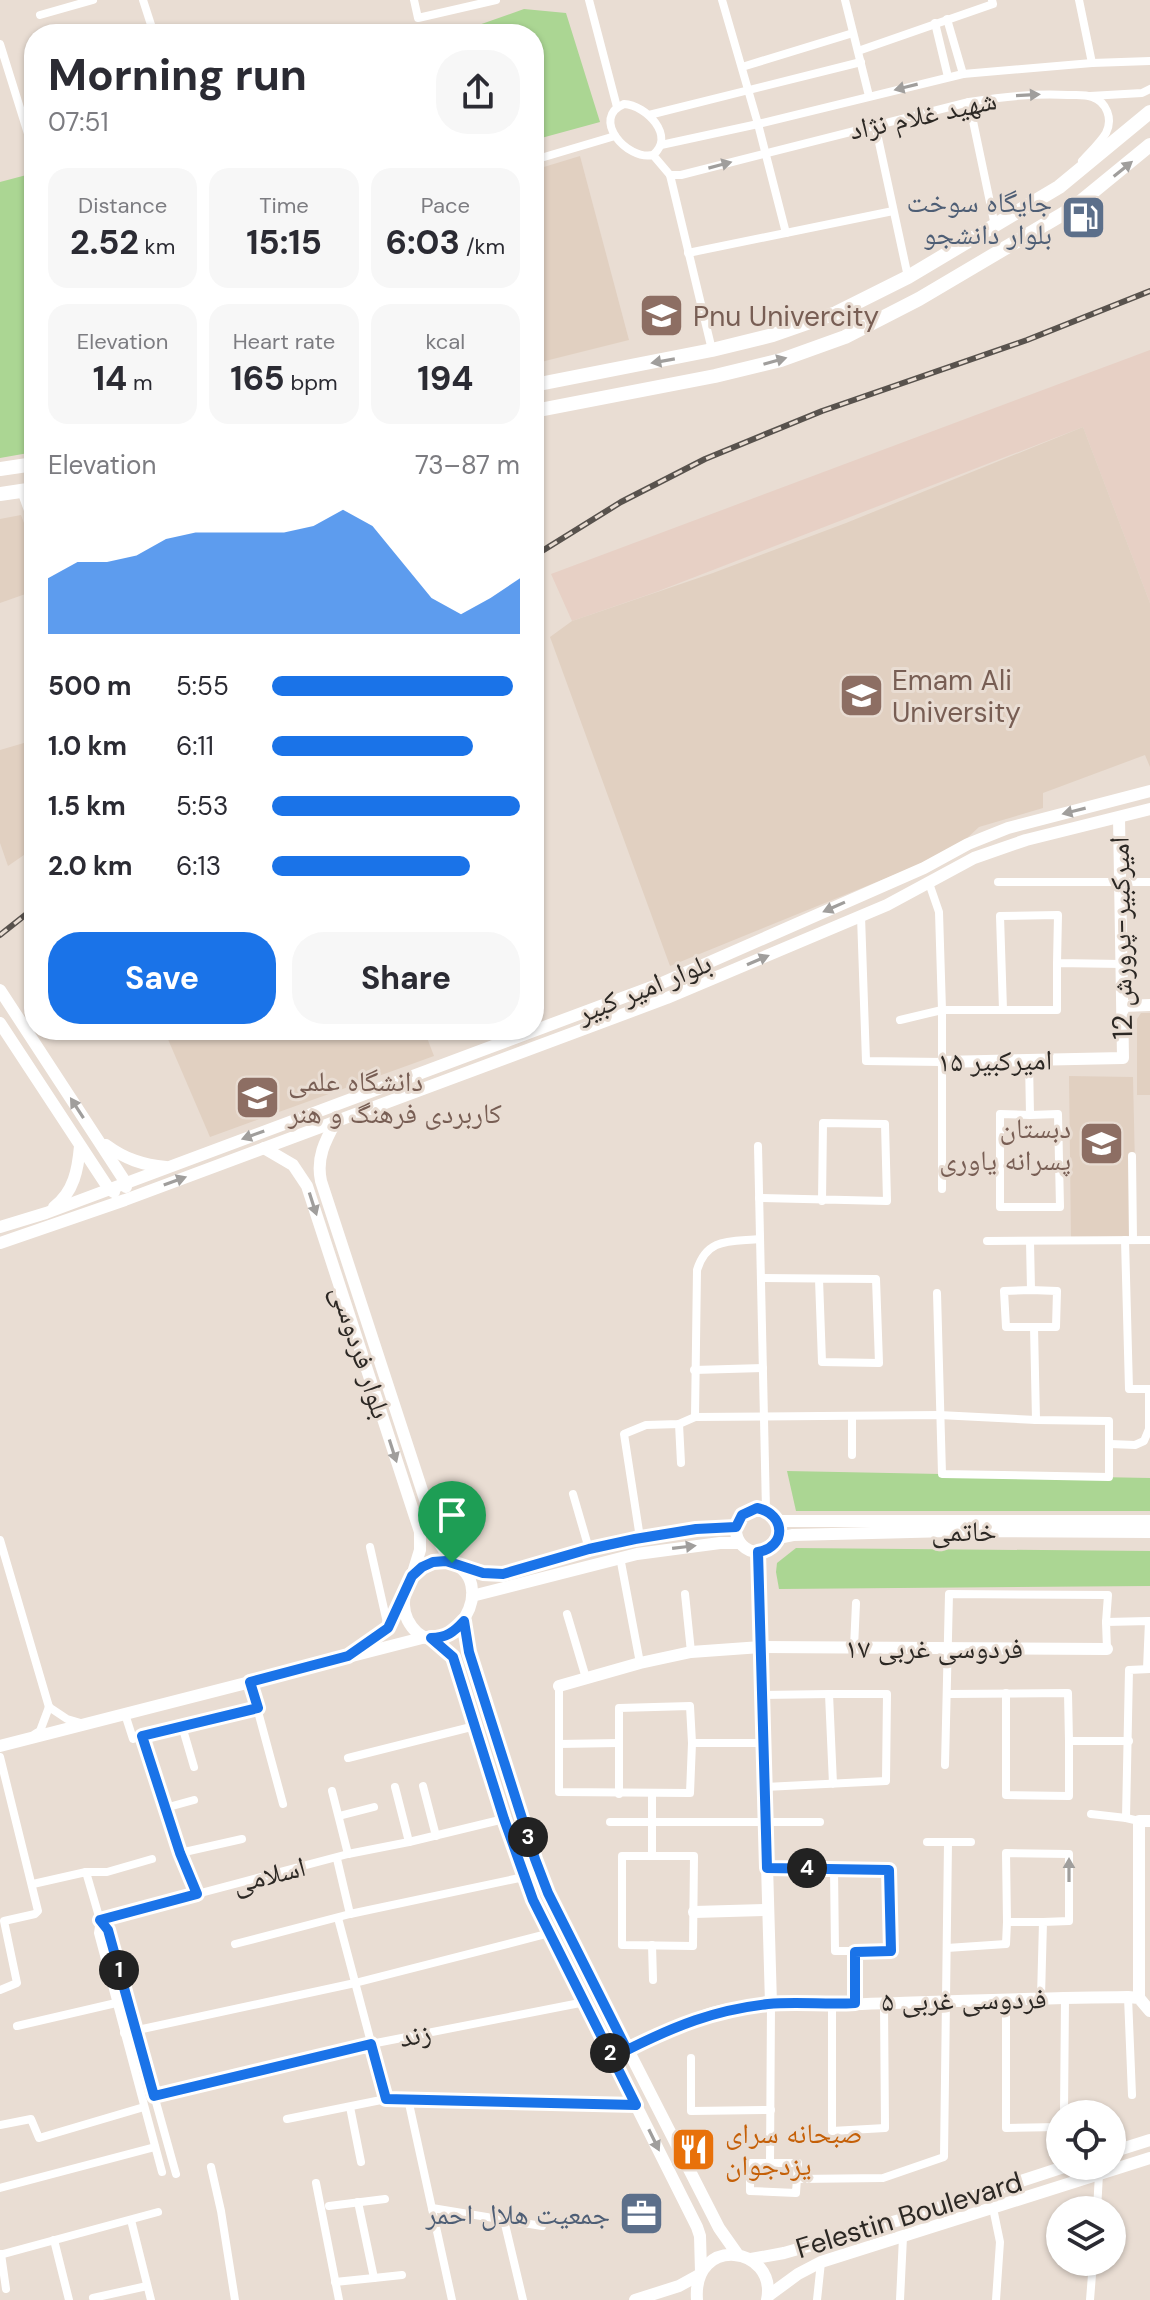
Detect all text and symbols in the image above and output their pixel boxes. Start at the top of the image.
text: Morning run [48,46,307,104]
button: share [436,50,520,134]
street label: شهید غلام نژاد [846,81,1000,149]
one-way arrow [894,81,919,94]
one-way arrow [1016,88,1041,101]
text: 07:51 [48,105,109,139]
one-way arrow [708,158,733,170]
one-way arrow [1113,161,1133,178]
place label: جایگاه سوخت بلوار دانشجو [906,184,1052,253]
text: Distance [78,191,167,220]
text: Time [259,191,309,220]
text: Pace [421,191,470,220]
fuel station icon: جایگاه سوخت بلوار دانشجو [1059,194,1107,242]
text: 2.52 [70,220,139,265]
text: 15:15 [246,220,322,265]
text: 6:03 [385,220,460,265]
text: km [139,232,175,261]
text: /km [460,232,505,261]
school or university icon: Pnu Univercity [638,292,686,340]
place label: Pnu Univercity [693,298,879,335]
text: Elevation [77,327,169,356]
text: Heart rate [233,327,335,356]
text: kcal [425,327,465,356]
one-way arrow [763,354,787,367]
one-way arrow [650,355,675,367]
text: 14 [93,356,127,401]
text: 165 [230,356,285,401]
text: 194 [417,356,473,401]
text: m [127,368,153,397]
text: bpm [285,368,338,397]
text: Elevation [48,448,156,482]
text: 73–87 m [415,448,520,482]
place label: Emam Ali University [892,662,1021,731]
text: 500 m [48,669,131,703]
text: 5:55 [176,669,229,703]
school or university icon: Emam Ali University [837,672,885,720]
text: 1.0 km [48,729,127,763]
text: 6:11 [176,729,214,763]
text: 1.5 km [48,789,126,823]
text: 5:53 [176,789,228,823]
one-way arrow [1062,805,1087,817]
street label: 12 امیرکبیر-پرورش [1101,836,1141,1040]
text: 2.0 km [48,849,132,883]
text: 6:13 [176,849,221,883]
one-way arrow [822,901,846,914]
button: Save [48,932,276,1024]
button: Share [292,932,520,1024]
street label: بلوار امیر کبیر [570,944,717,1032]
one-way arrow [746,953,770,966]
street label: امیرکبیر ۱۵ [937,1042,1053,1080]
place label: دانشگاه علمی کاربردی فرهنگ و هنر [287,1063,502,1132]
school or university icon: دانشگاه علمی کاربردی فرهنگ و هنر [233,1073,281,1121]
one-way arrow [70,1098,85,1119]
place label: دبستان پسرانه یاوری [939,1110,1071,1179]
school or university icon: دبستان پسرانه یاوری [1078,1120,1126,1168]
one-way arrow [241,1130,265,1142]
one-way arrow [163,1174,187,1187]
one-way arrow [307,1192,319,1216]
street label: بلوار فردوسی [322,1281,400,1423]
one-way arrow [388,1439,400,1463]
pin [418,1481,486,1563]
icon: arrive [430,1493,474,1537]
street label: خاتمی [931,1513,997,1550]
one-way arrow [672,1541,697,1554]
street label: فردوسی غربی ۱۷ [845,1630,1023,1667]
pin: 3 [508,1817,548,1857]
text: 3 [521,1822,535,1851]
street label: اسلامی [229,1848,309,1902]
pin: 4 [787,1848,827,1888]
text: 4 [800,1853,814,1882]
one-way arrow [1063,1857,1075,1882]
pin: 1 [99,1950,139,1990]
text: 1 [115,1955,123,1984]
street label: فردوسی غربی ۵ [881,1980,1047,2020]
street label: زند [396,2014,434,2056]
pin: 2 [590,2033,630,2073]
text: 2 [604,2038,616,2067]
map controls [1046,2100,1126,2276]
button: locate [1046,2100,1126,2180]
place label: صبحانه سرای یزدجوان [725,2115,862,2184]
restaurant icon: صبحانه سرای یزدجوان [670,2125,718,2173]
one-way arrow [647,2129,660,2152]
street label: Felestin Boulevard [791,2163,1027,2267]
office icon: جمعیت هلال احمر [617,2190,665,2238]
place label: جمعیت هلال احمر [425,2196,610,2233]
button: layers [1046,2196,1126,2276]

